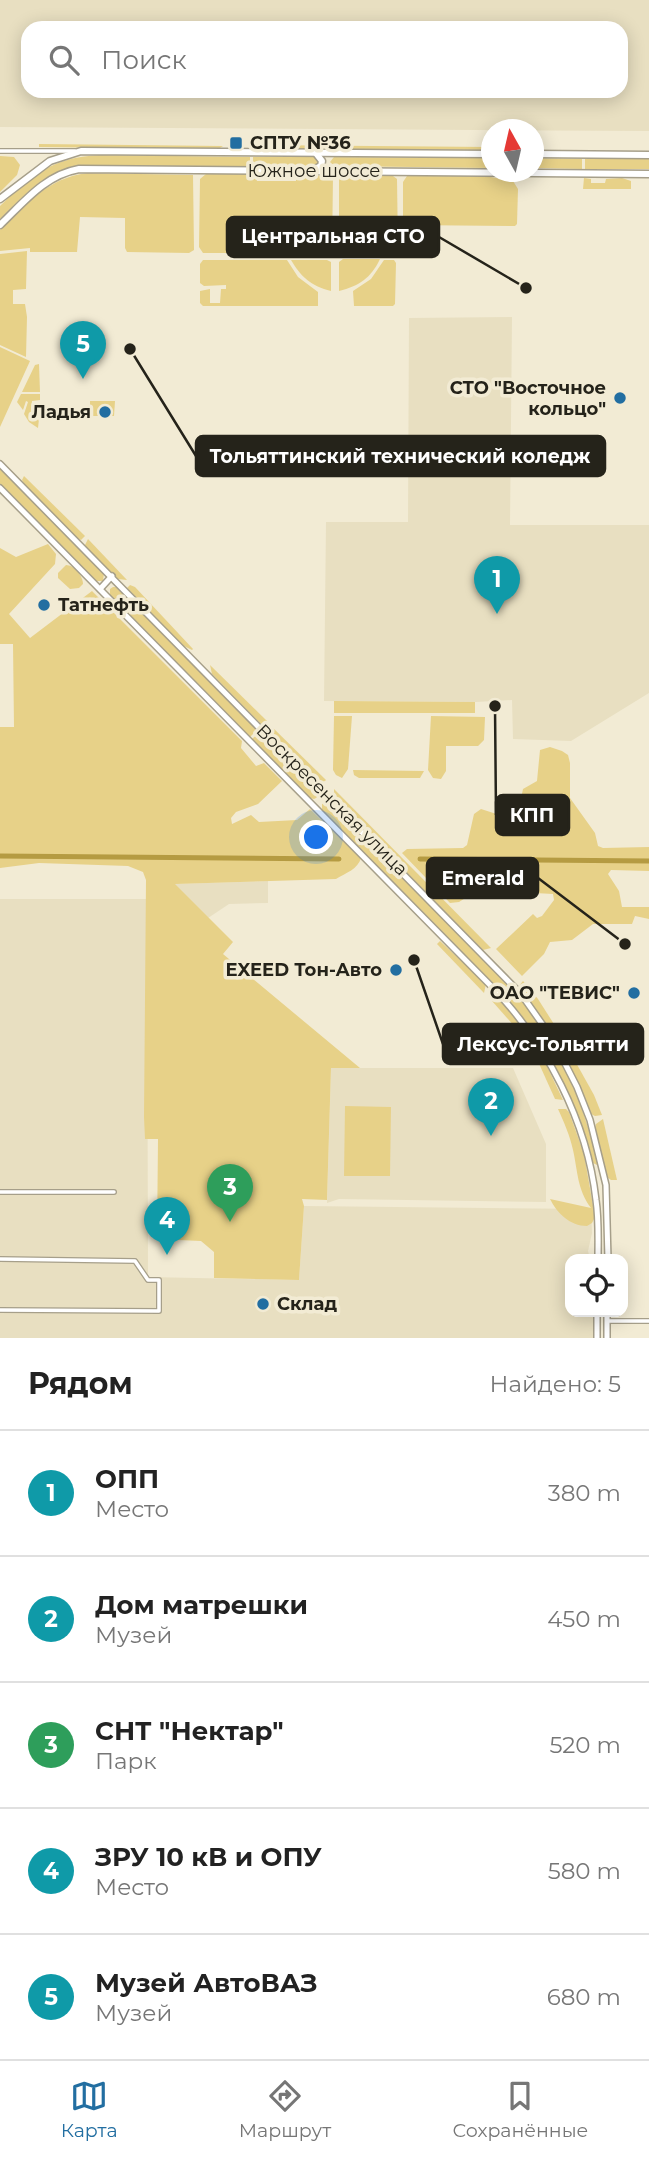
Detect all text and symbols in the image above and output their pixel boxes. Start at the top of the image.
search box [21,21,628,98]
icon: search [45,41,83,79]
text: Поиск [101,44,187,76]
north arrow [481,119,544,182]
place label: СПТУ №36 [250,132,351,154]
marker: СПТУ №36 [228,135,244,151]
street label: Южное шоссе [248,160,380,182]
callout: Центральная СТО [227,217,439,257]
text: Центральная СТО [241,225,425,248]
pin: 5 [60,321,106,379]
place label: СТО "Восточное кольцо" [450,377,606,420]
marker: СТО "Восточное кольцо" [612,390,628,406]
place label: Ладья [32,401,91,423]
marker: Ладья [97,404,113,420]
callout: Тольяттинский технический коледж [196,436,605,476]
text: Тольяттинский технический коледж [210,445,591,468]
pin: 1 [474,556,520,614]
place label: Татнефть [58,594,149,616]
marker: Татнефть [36,597,52,613]
street label: Воскресенская улица [252,720,412,880]
callout: КПП [496,795,569,835]
text: КПП [510,804,554,827]
your location [299,820,333,854]
callout: Emerald [427,858,538,898]
text: Emerald [442,867,524,890]
place label: EXEED Тон-Авто [226,959,382,981]
marker: EXEED Тон-Авто [388,962,404,978]
place label: ОАО "ТЕВИС" [490,982,620,1004]
marker: ОАО "ТЕВИС" [626,985,642,1001]
callout: Лексус-Тольятти [443,1024,643,1064]
text: Лексус-Тольятти [457,1033,629,1056]
pin: 2 [468,1078,514,1136]
pin: 3 [207,1164,253,1222]
pin: 4 [144,1197,190,1255]
map controls [565,1254,628,1317]
button: locate [565,1254,628,1317]
place label: Склад [277,1293,337,1315]
marker: Склад [255,1296,271,1312]
text: Рядом [28,1365,133,1402]
text: Найдено: 5 [490,1370,621,1398]
text: ОПП [95,1463,159,1495]
text: 1 [46,1479,56,1507]
text: 380 m [548,1479,621,1507]
text: Место [95,1495,169,1523]
text: Дом матрешки [95,1589,308,1621]
text: 2 [44,1605,58,1633]
text: 450 m [547,1605,621,1633]
text: Музей [95,1621,172,1649]
text: СНТ "Нектар" [95,1715,284,1747]
text: 3 [44,1731,58,1759]
text: 520 m [549,1731,621,1759]
text: Парк [95,1747,157,1775]
text: ЗРУ 10 кВ и ОПУ [95,1841,322,1873]
text: 4 [43,1857,59,1885]
text: 580 m [548,1857,621,1885]
text: Место [95,1873,169,1901]
text: Музей АвтоВАЗ [95,1967,318,1999]
text: 5 [44,1983,58,2011]
text: 680 m [547,1983,621,2011]
text: Музей [95,1999,172,2027]
tab: Карта [61,2077,117,2142]
tab: Маршрут [239,2077,331,2142]
tab: Сохранённые [452,2077,588,2142]

